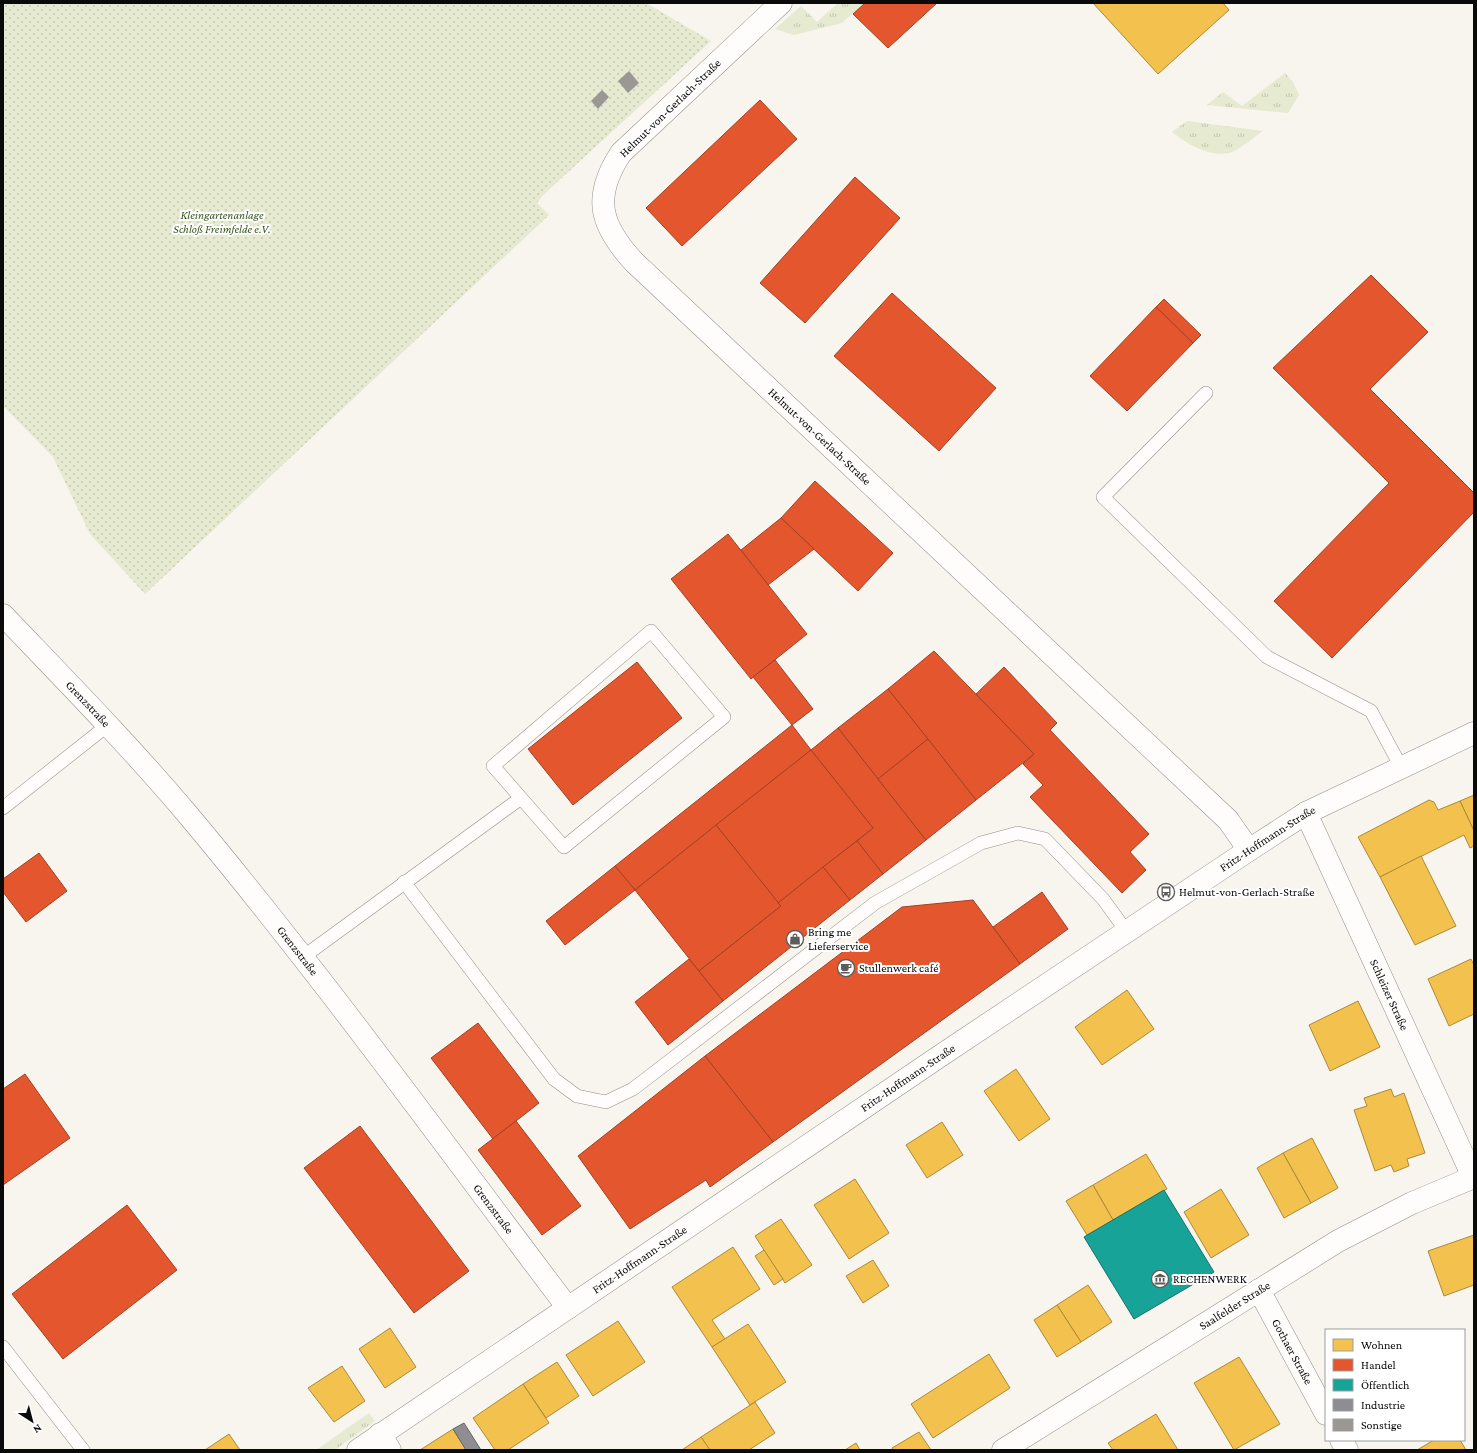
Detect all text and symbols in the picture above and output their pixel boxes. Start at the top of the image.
street label: Helmut-von-Gerlach-Straße [616,56,724,160]
park label: Kleingartenanlage Schloß Freimfelde e.V. [173,208,271,236]
street label: Helmut-von-Gerlach-Straße [766,385,874,488]
street label: Grenzstraße [63,678,113,730]
street label: Fritz-Hoffmann-Straße [1217,803,1318,875]
bus stop icon: Helmut-von-Gerlach-Straße [1156,882,1176,902]
place label: Helmut-von-Gerlach-Straße [1179,885,1314,899]
street label: Grenzstraße [274,923,321,978]
place label: Bring me Lieferservice [808,925,869,953]
shop icon: Bring me Lieferservice [785,929,805,949]
street label: Schleizer Straße [1367,957,1412,1033]
cafe icon: Stullenwerk café [836,958,856,978]
place label: Stullenwerk café [859,961,938,975]
street label: Fritz-Hoffmann-Straße [858,1041,958,1115]
street label: Grenzstraße [470,1181,517,1237]
street label: Fritz-Hoffmann-Straße [590,1222,690,1296]
museum icon: RECHENWERK [1150,1269,1170,1289]
place label: RECHENWERK [1173,1272,1247,1286]
street label: Saalfelder Straße [1196,1278,1273,1333]
street label: Gothaer Straße [1269,1316,1316,1387]
legend [1325,1329,1465,1441]
text: Wohnen [1361,1338,1403,1352]
text: Handel [1361,1358,1396,1372]
text: Öffentlich [1361,1378,1410,1392]
text: Industrie [1361,1398,1405,1412]
north arrow [12,1401,52,1441]
text: Sonstige [1361,1418,1402,1432]
text: N [31,1422,44,1436]

